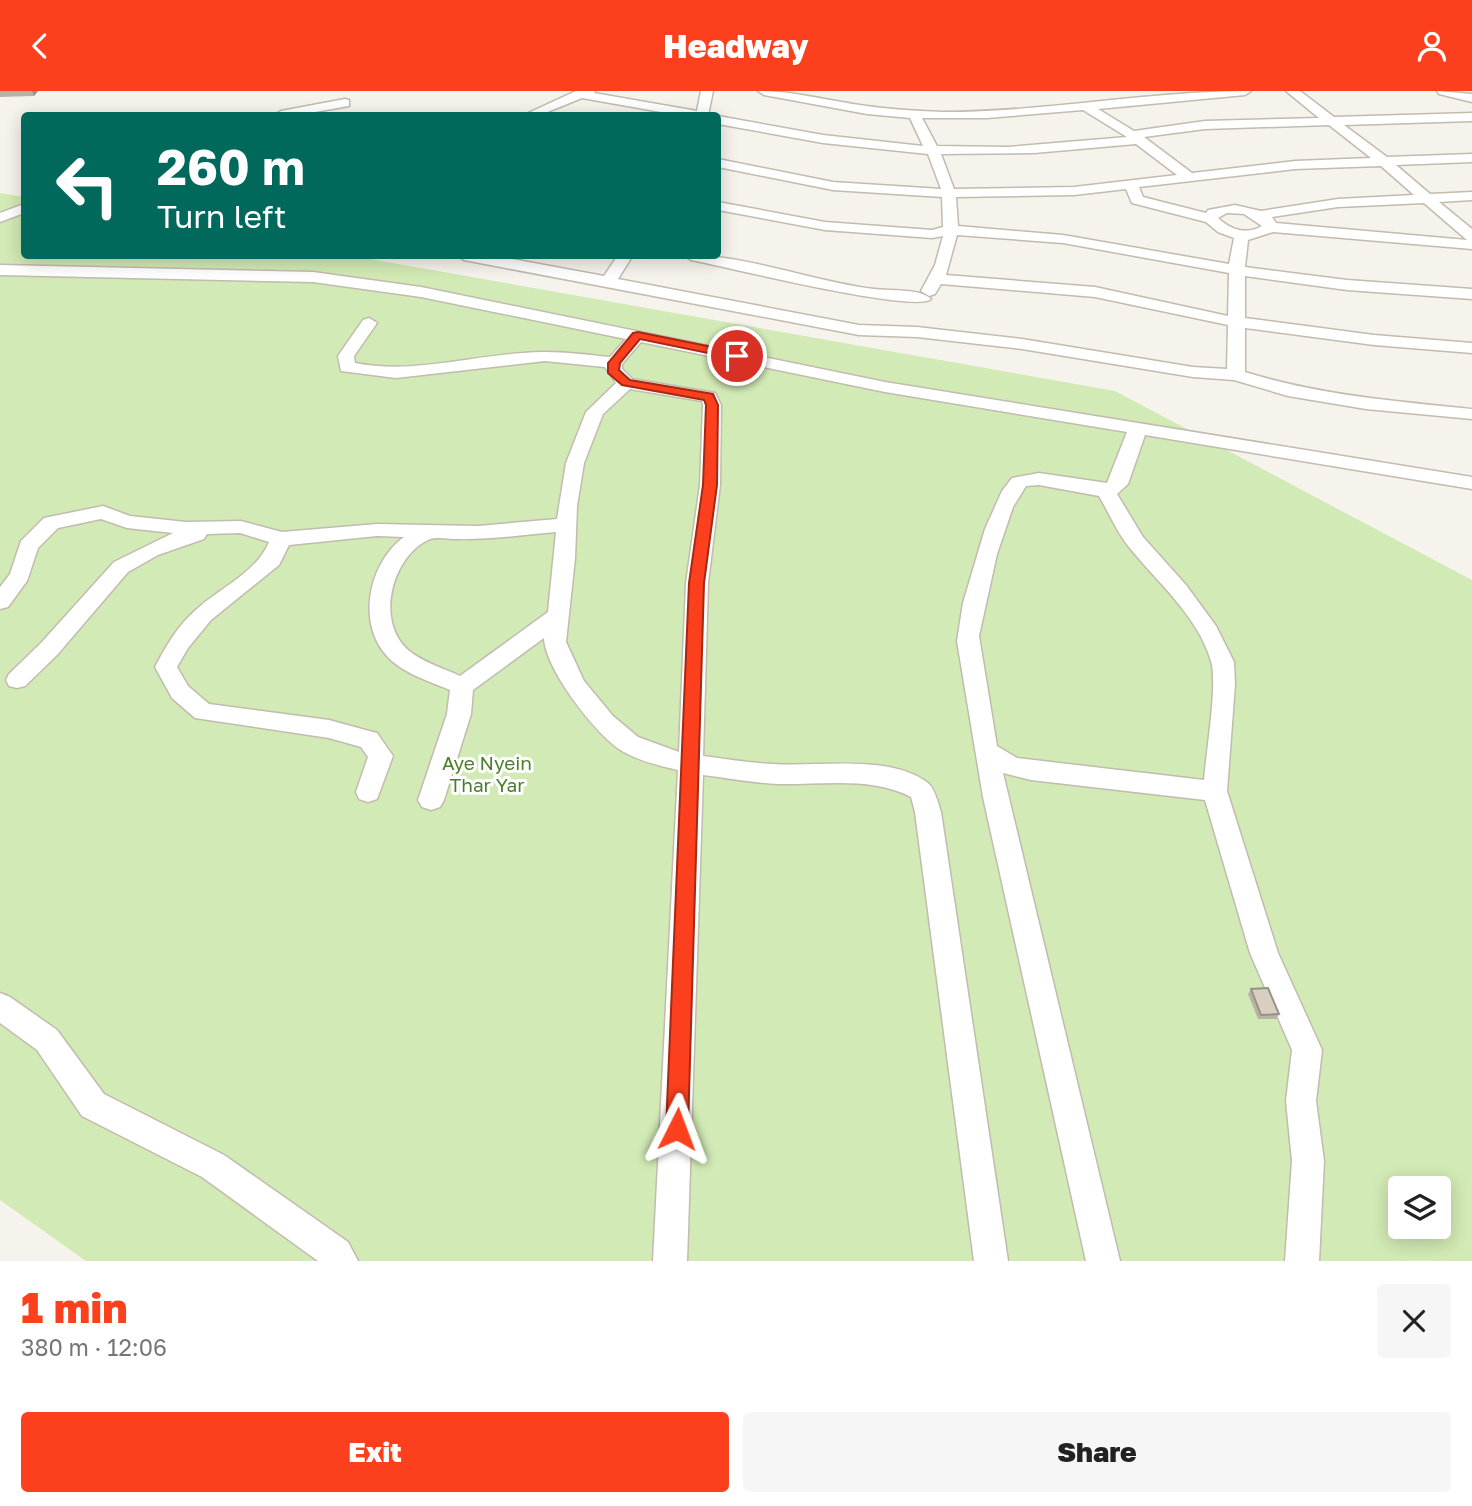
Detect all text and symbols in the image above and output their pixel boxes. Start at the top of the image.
icon: back [21,27,59,65]
text: Headway [663,27,809,65]
icon: person [1413,27,1451,65]
text: 260 m [157,137,305,196]
icon: left [42,140,133,231]
text: Turn left [157,197,286,235]
pin [707,326,767,386]
icon: arrive [718,337,756,375]
park label: Aye Nyein Thar Yar [442,751,532,796]
position arrow [640,1092,714,1166]
map controls [1388,1176,1451,1239]
button: layers [1388,1176,1451,1239]
text: 1 min [21,1282,128,1332]
button: close [1377,1284,1451,1358]
text: 380 m · 12:06 [21,1333,167,1361]
button: Exit [21,1412,729,1492]
button: Share [743,1412,1451,1492]

